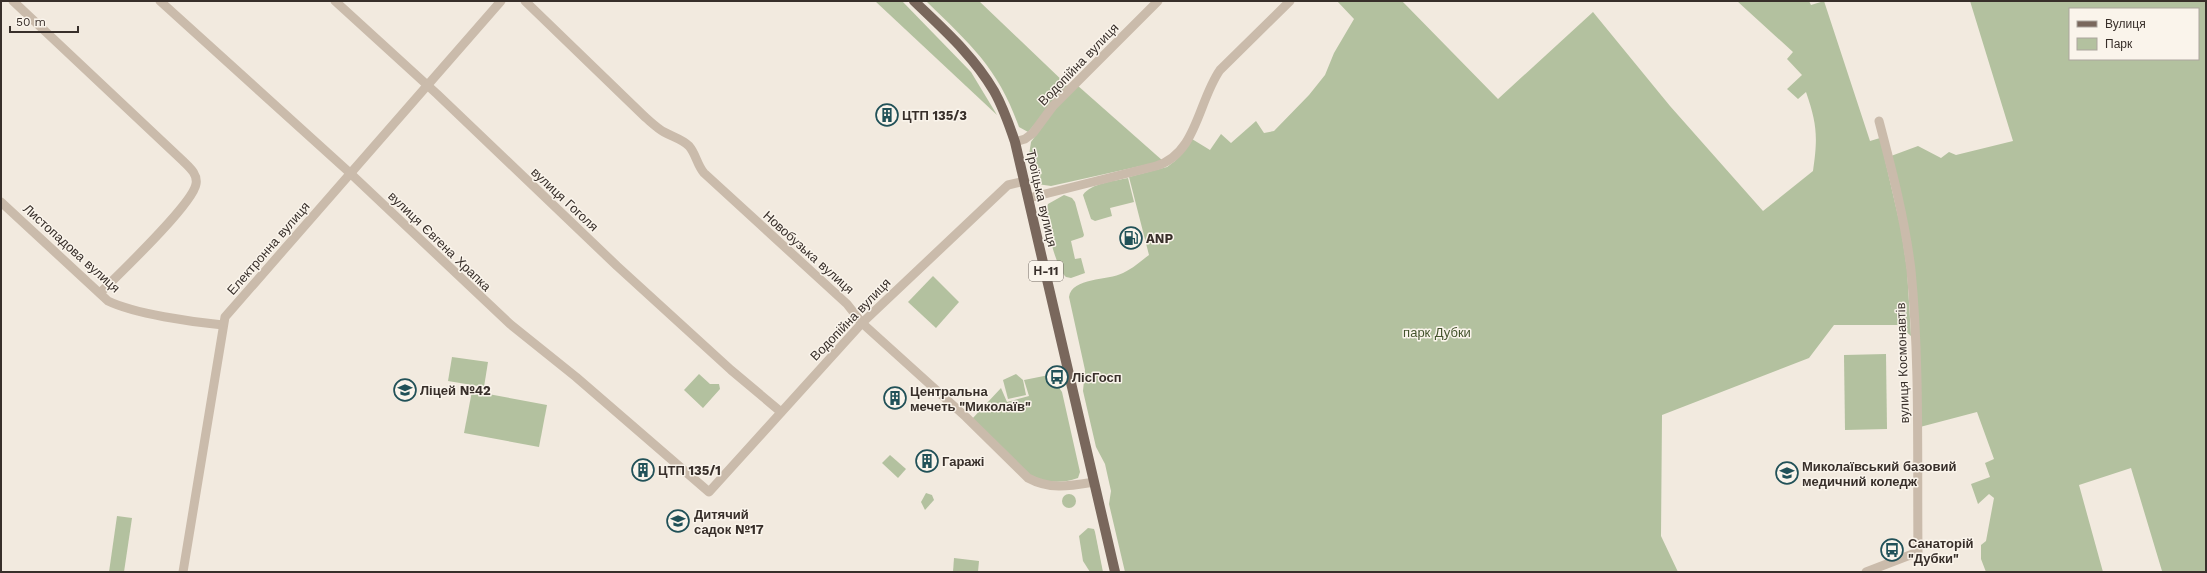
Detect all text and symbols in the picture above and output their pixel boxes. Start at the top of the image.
scale bar [10,8,78,34]
legend [2069,8,2199,60]
text: 50 m [16,15,46,29]
text: Вулиця [2105,17,2146,31]
street label: Водопійна вулиця [1035,20,1121,109]
text: Парк [2105,37,2133,51]
building icon: ЦТП 135/3 [874,102,900,128]
place label: ЦТП 135/3 [902,108,967,123]
street label: Троїцька вулиця [1023,148,1060,248]
street label: вулиця Гоголя [528,165,601,234]
street label: вулиця Євгена Храпка [385,188,495,295]
street label: Електронна вулиця [224,199,313,298]
street label: Листопадова вулиця [20,201,123,296]
street label: Новобузька вулиця [760,208,857,297]
fuel station icon: ANP [1118,225,1144,251]
place label: ANP [1146,231,1173,246]
road number: Н-11 [1029,261,1063,281]
street label: Водопійна вулиця [807,275,893,364]
street label: вулиця Космонавтів [1893,302,1912,424]
park label: парк Дубки [1403,325,1471,340]
bus stop icon: ЛісГосп [1044,364,1070,390]
place label: ЛісГосп [1072,370,1122,385]
school or university icon: Ліцей №42 [392,377,418,403]
place label: Ліцей №42 [420,383,491,398]
place label: Центральна мечеть "Миколаїв" [910,384,1031,414]
building icon: Центральна мечеть "Миколаїв" [882,385,908,411]
building icon: Гаражі [914,448,940,474]
place label: Гаражі [942,454,984,469]
building icon: ЦТП 135/1 [630,457,656,483]
place label: Миколаївський базовий медичний коледж [1802,459,1957,489]
school or university icon: Миколаївський базовий медичний коледж [1774,460,1800,486]
place label: ЦТП 135/1 [658,463,721,478]
place label: Дитячий садок №17 [694,507,764,537]
school or university icon: Дитячий садок №17 [665,508,691,534]
place label: Санаторій "Дубки" [1908,536,1974,566]
bus stop icon: Санаторій "Дубки" [1879,537,1905,563]

